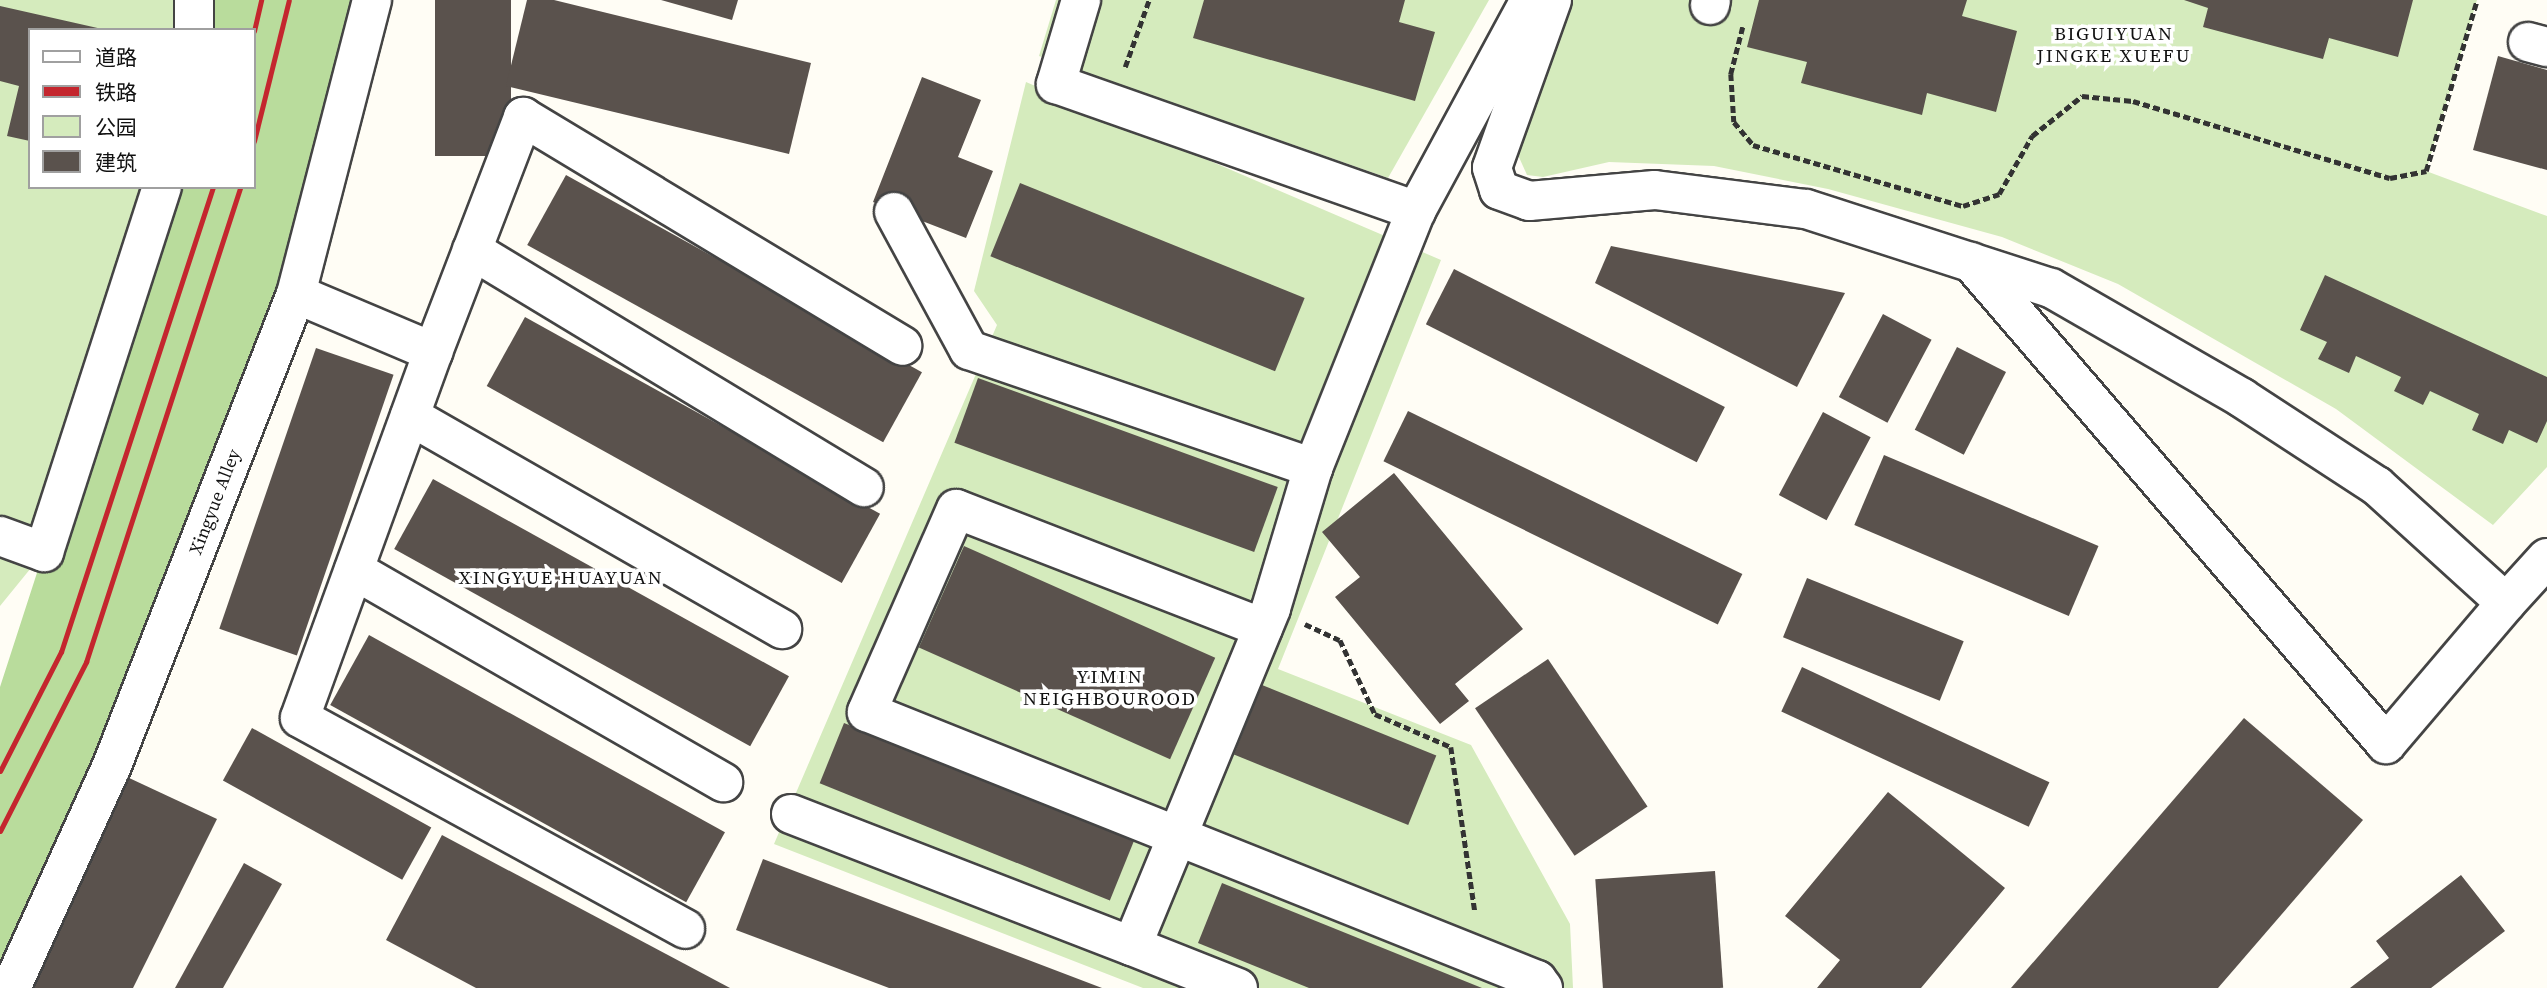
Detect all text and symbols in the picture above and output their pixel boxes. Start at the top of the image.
district label: BIGUIYUAN JINGKE XUEFU [2038,23,2190,67]
legend [28,28,256,189]
text: 道路 [95,43,137,72]
text: 铁路 [95,78,137,107]
text: 公园 [95,113,137,142]
text: 建筑 [95,148,137,177]
street label: Xingyue Alley [185,446,245,558]
district label: XINGYUE HUAYUAN [460,567,662,589]
district label: YIMIN NEIGHBOUROOD [1025,666,1195,710]

